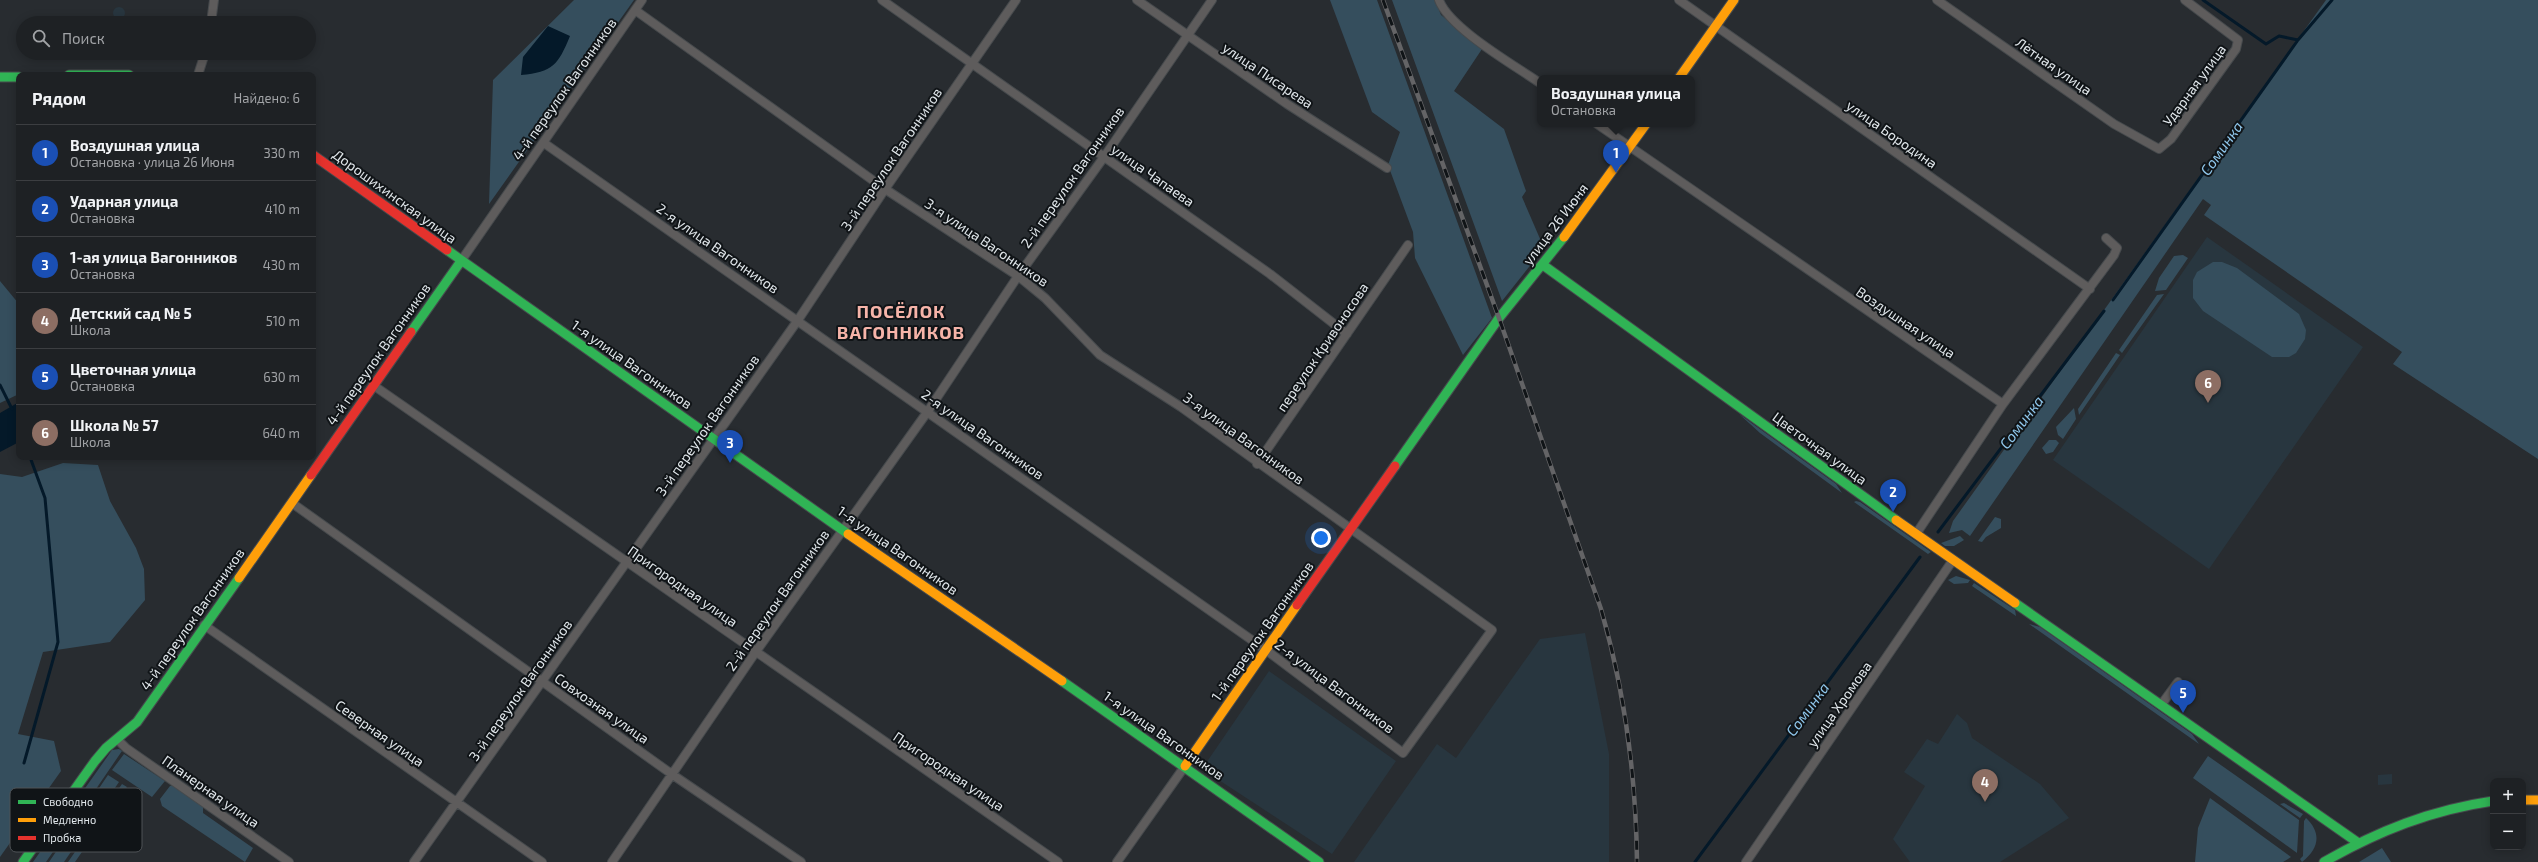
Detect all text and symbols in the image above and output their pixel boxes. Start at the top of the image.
street label: 4-й переулок Вагонников [508,15,620,163]
search box [16,16,316,60]
icon: search [30,27,52,49]
text: Поиск [62,29,105,47]
street label: Лётная улица [2013,34,2095,98]
street label: улица Писарева [1219,38,1317,112]
street label: Ударная улица [2159,41,2229,129]
popup [1537,75,1695,127]
street label: 3-й переулок Вагонников [837,84,945,234]
text: Воздушная улица [1551,84,1681,102]
text: Рядом [32,88,86,108]
text: Найдено: 6 [234,90,300,106]
street label: улица Бородина [1843,96,1941,172]
text: Остановка [1551,102,1616,118]
street label: 2-й переулок Вагонников [1017,103,1127,251]
water label: Соминка [2196,117,2246,179]
text: Воздушная улица [70,136,200,154]
street label: улица Чапаева [1108,140,1198,210]
pin: 1 [1603,140,1629,173]
text: 1 [42,145,48,161]
text: 330 m [263,145,300,161]
street label: Дорошихинская улица [330,145,460,247]
text: Остановка · улица 26 Июня [70,154,235,170]
street label: улица 26 Июня [1519,180,1591,268]
text: Ударная улица [70,192,178,210]
street label: 3-я улица Вагонников [922,194,1052,290]
street label: 2-я улица Вагонников [654,199,782,297]
text: 2 [41,201,49,217]
text: 410 m [265,201,300,217]
text: Остановка [70,210,135,226]
text: 1-ая улица Вагонников [70,248,237,266]
text: 3 [41,257,49,273]
text: 430 m [263,257,300,273]
text: Остановка [70,266,135,282]
street label: переулок Кривоносова [1273,279,1371,415]
street label: 4-й переулок Вагонников [322,280,434,428]
street label: Воздушная улица [1853,283,1959,361]
district label: ПОСЁЛОК ВАГОННИКОВ [837,300,965,343]
text: Детский сад № 5 [70,304,192,322]
text: 4 [41,313,49,329]
text: 510 m [266,313,300,329]
street label: 1-я улица Вагонников [568,316,696,412]
text: Школа [70,322,111,338]
street label: 3-й переулок Вагонников [652,351,762,499]
text: Цветочная улица [70,360,196,378]
text: 5 [41,369,49,385]
text: 630 m [263,369,300,385]
pin: 6 [2195,370,2221,403]
text: Остановка [70,378,135,394]
street label: 2-я улица Вагонников [919,385,1047,483]
street label: 3-я улица Вагонников [1180,388,1308,488]
water label: Соминка [1995,392,2047,452]
street label: Цветочная улица [1769,408,1871,488]
text: Школа № 57 [70,416,159,434]
text: 6 [41,425,49,441]
text: 640 m [262,425,300,441]
pin: 3 [717,430,743,463]
text: Школа [70,434,111,450]
pin: 2 [1880,479,1906,512]
street label: 1-я улица Вагонников [834,502,962,598]
street label: 2-й переулок Вагонников [722,526,832,674]
your location [1311,528,1331,548]
street label: Пригородная улица [625,542,741,630]
street label: 4-й переулок Вагонников [136,545,248,693]
street label: 1-й переулок Вагонников [1207,558,1317,704]
street label: 3-й переулок Вагонников [465,616,575,764]
street label: 2-я улица Вагонников [1272,635,1398,737]
street label: улица Хромова [1803,658,1875,750]
street label: Совхозная улица [551,669,653,747]
water label: Соминка [1782,679,1832,739]
pin: 5 [2170,680,2196,713]
street label: 1-я улица Вагонников [1100,687,1228,783]
street label: Северная улица [332,696,428,770]
street label: Пригородная улица [890,728,1008,814]
street label: Планерная улица [159,751,263,831]
pin: 4 [1972,769,1998,802]
map controls [2490,778,2526,850]
button: + [2490,778,2526,814]
legend [10,788,142,852]
text: Свободно [43,795,93,808]
text: Медленно [43,813,96,826]
button: − [2490,814,2526,850]
text: Пробка [43,831,81,844]

